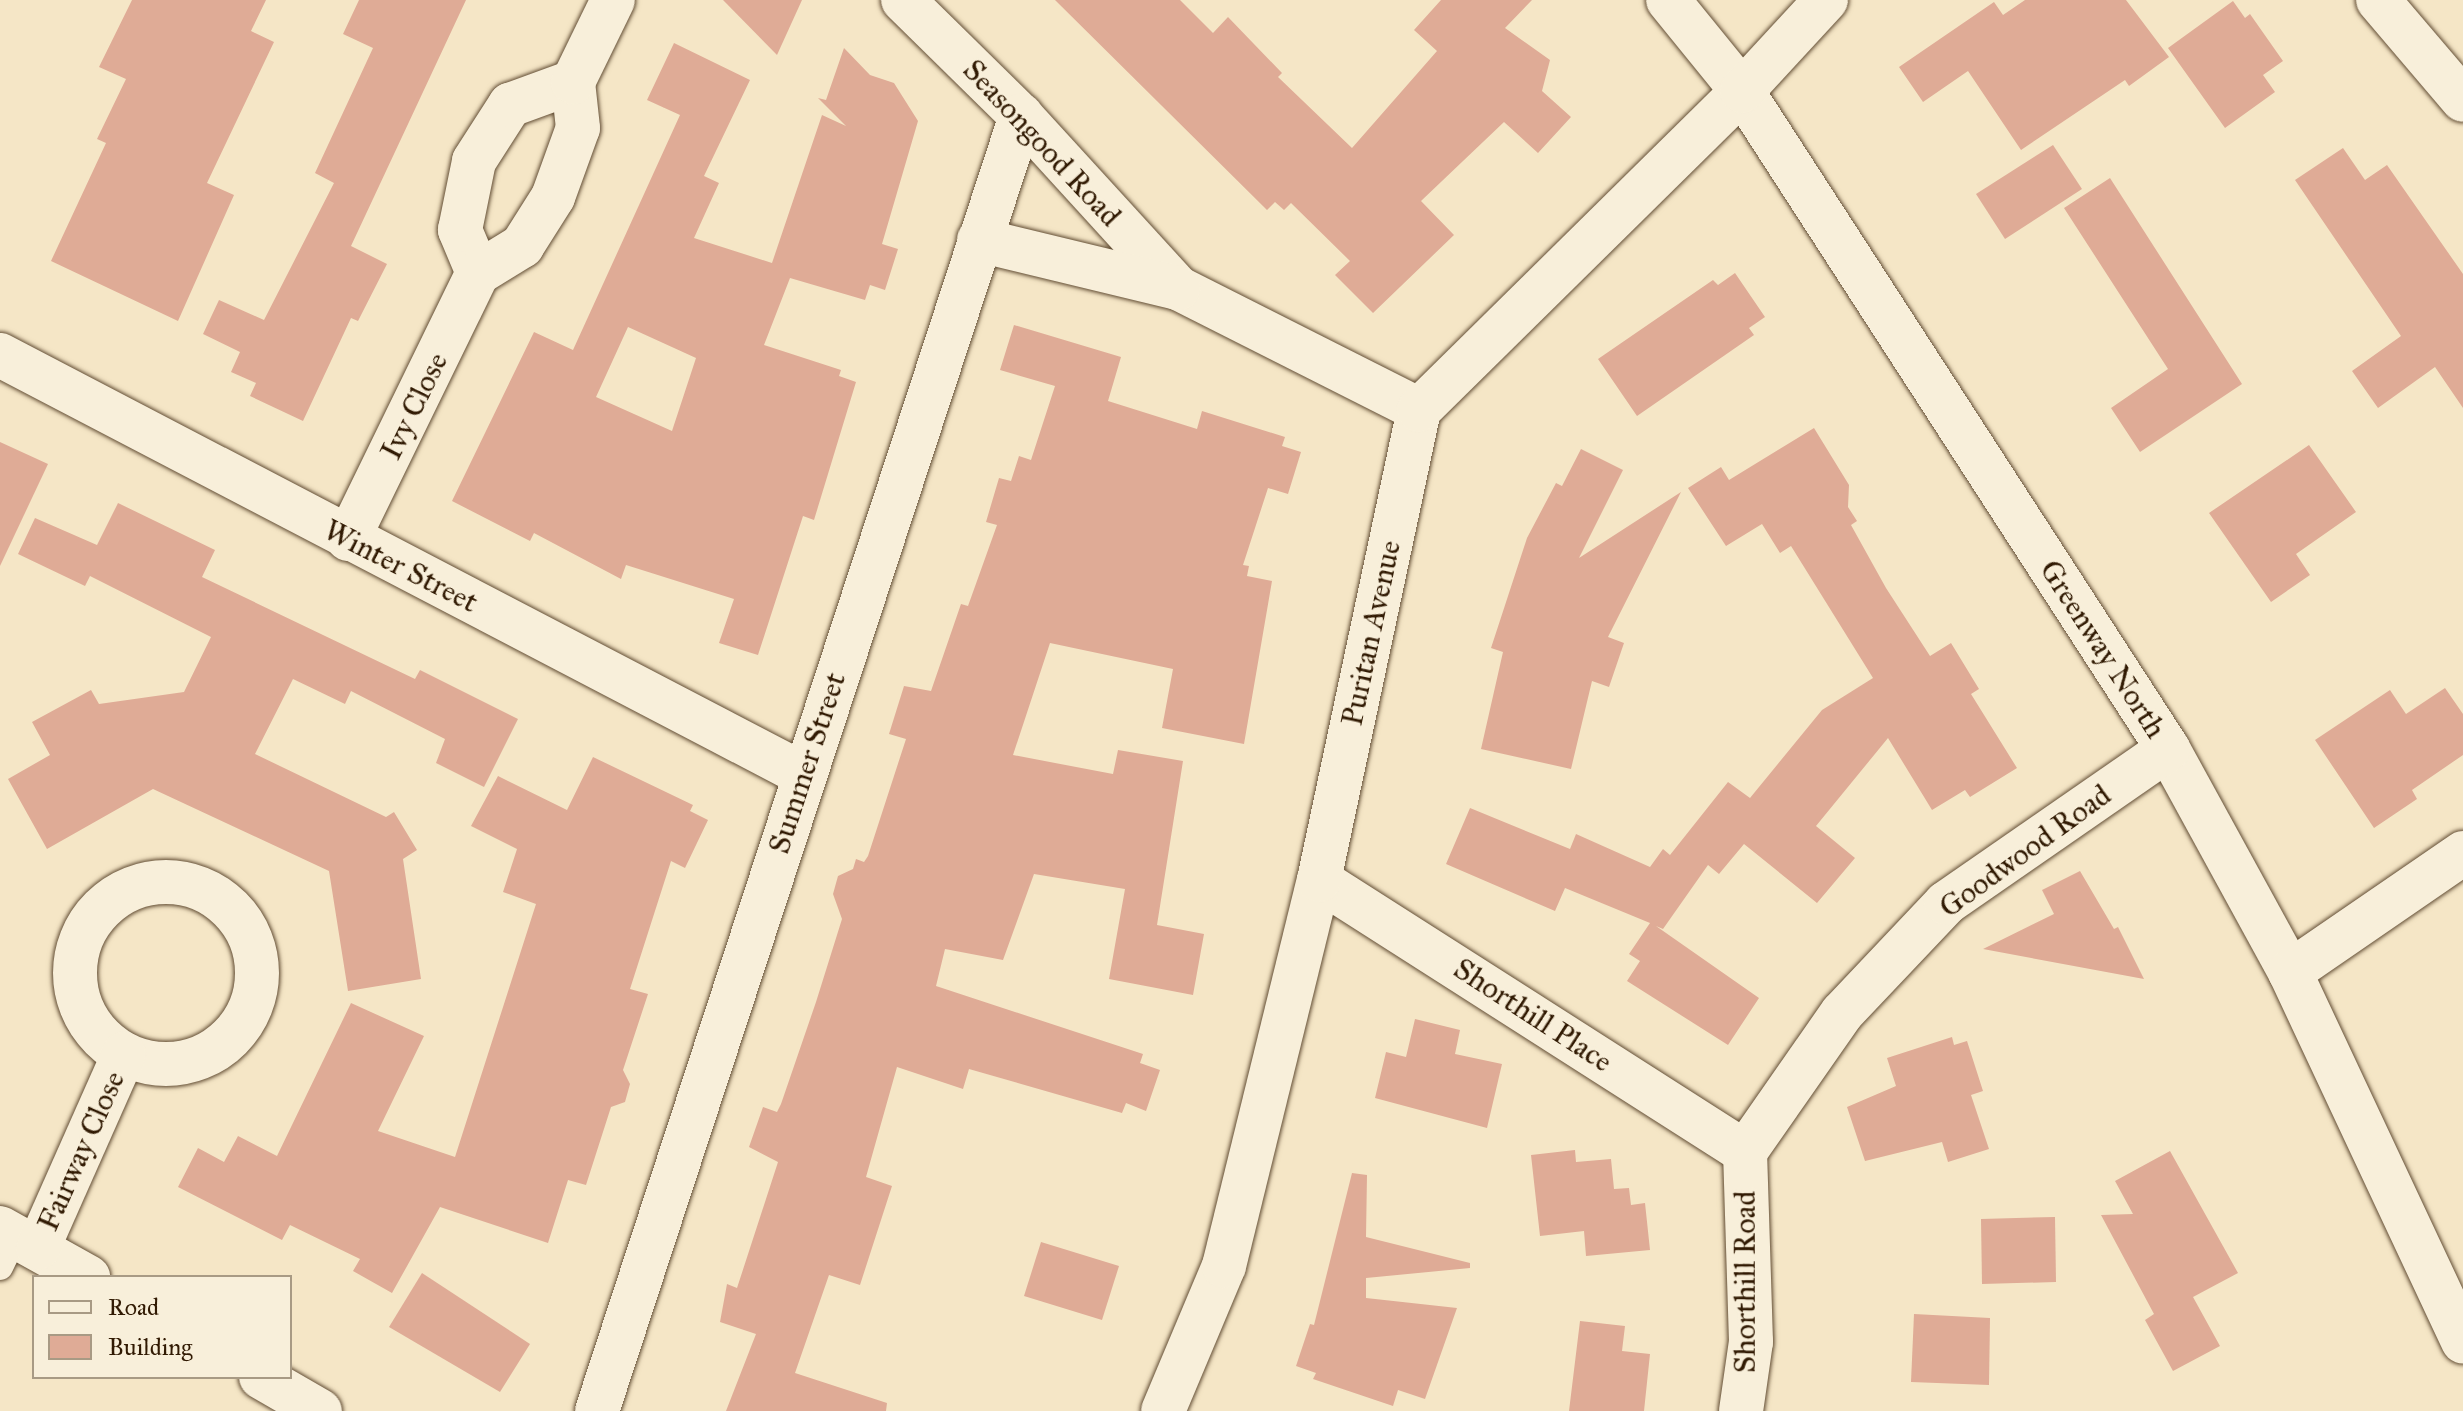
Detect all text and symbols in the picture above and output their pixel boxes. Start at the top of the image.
street label: Seasongood Road [955,52,1129,234]
street label: Ivy Close [373,347,455,465]
street label: Winter Street [318,512,484,620]
street label: Puritan Avenue [1334,537,1408,729]
street label: Greenway North [2032,553,2174,745]
street label: Summer Street [761,668,853,858]
street label: Goodwood Road [1932,777,2118,925]
street label: Shorthill Place [1447,950,1619,1080]
street label: Fairway Close [30,1066,132,1236]
street label: Shorthill Road [1727,1191,1763,1373]
legend [32,1275,292,1379]
text: Road [108,1292,159,1322]
text: Building [108,1332,193,1362]

